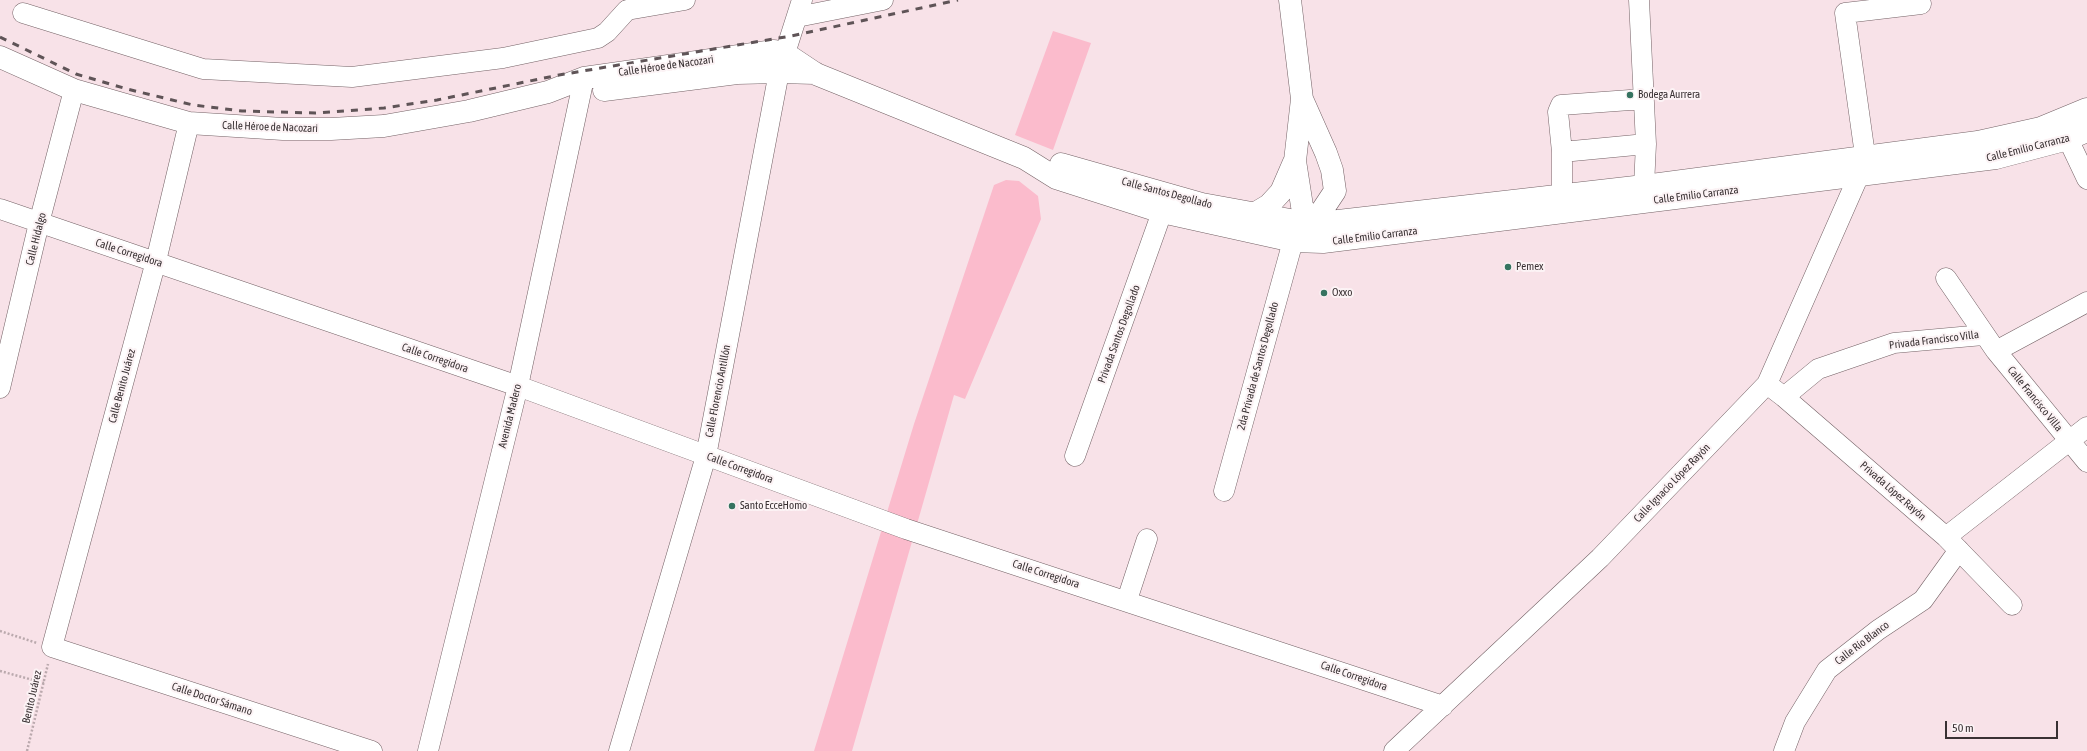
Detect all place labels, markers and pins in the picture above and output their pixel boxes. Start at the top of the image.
place label: Bodega Aurrera [1638,88,1700,102]
marker: Bodega Aurrera [1625,90,1635,100]
place label: Pemex [1516,260,1544,274]
marker: Pemex [1503,262,1513,272]
place label: Oxxo [1332,286,1352,300]
marker: Oxxo [1319,288,1329,298]
place label: Santo EcceHomo [740,499,807,513]
marker: Santo EcceHomo [727,501,737,511]

